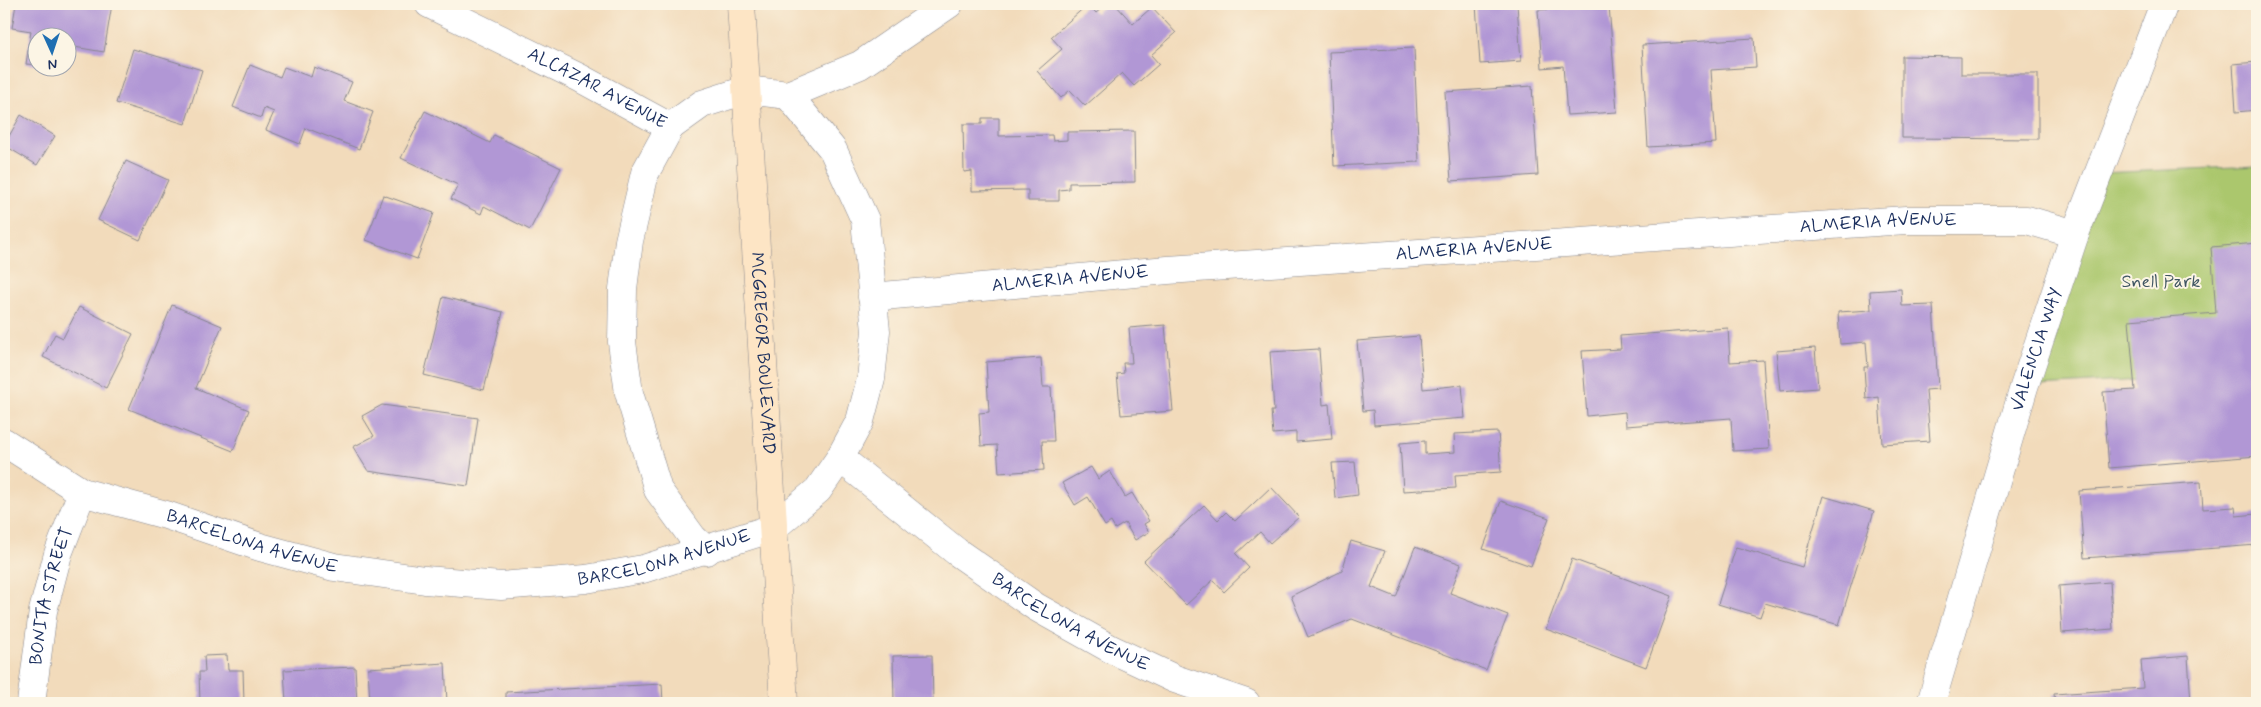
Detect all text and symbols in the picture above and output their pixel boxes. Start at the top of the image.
north arrow [28,28,78,78]
street label: ALCAZAR AVENUE [523,42,671,135]
text: N [47,55,58,73]
street label: ALMERIA AVENUE [1799,208,1957,239]
street label: ALMERIA AVENUE [1395,232,1554,267]
street label: MCGREGOR BOULEVARD [744,251,781,455]
street label: ALMERIA AVENUE [991,260,1150,298]
park label: Snell Park [2122,270,2200,294]
street label: VALENCIA WAY [2006,285,2068,414]
street label: BARCELONA AVENUE [163,504,341,580]
street label: BONITA STREET [24,524,79,666]
street label: BARCELONA AVENUE [577,524,754,592]
street label: BARCELONA AVENUE [987,568,1153,677]

